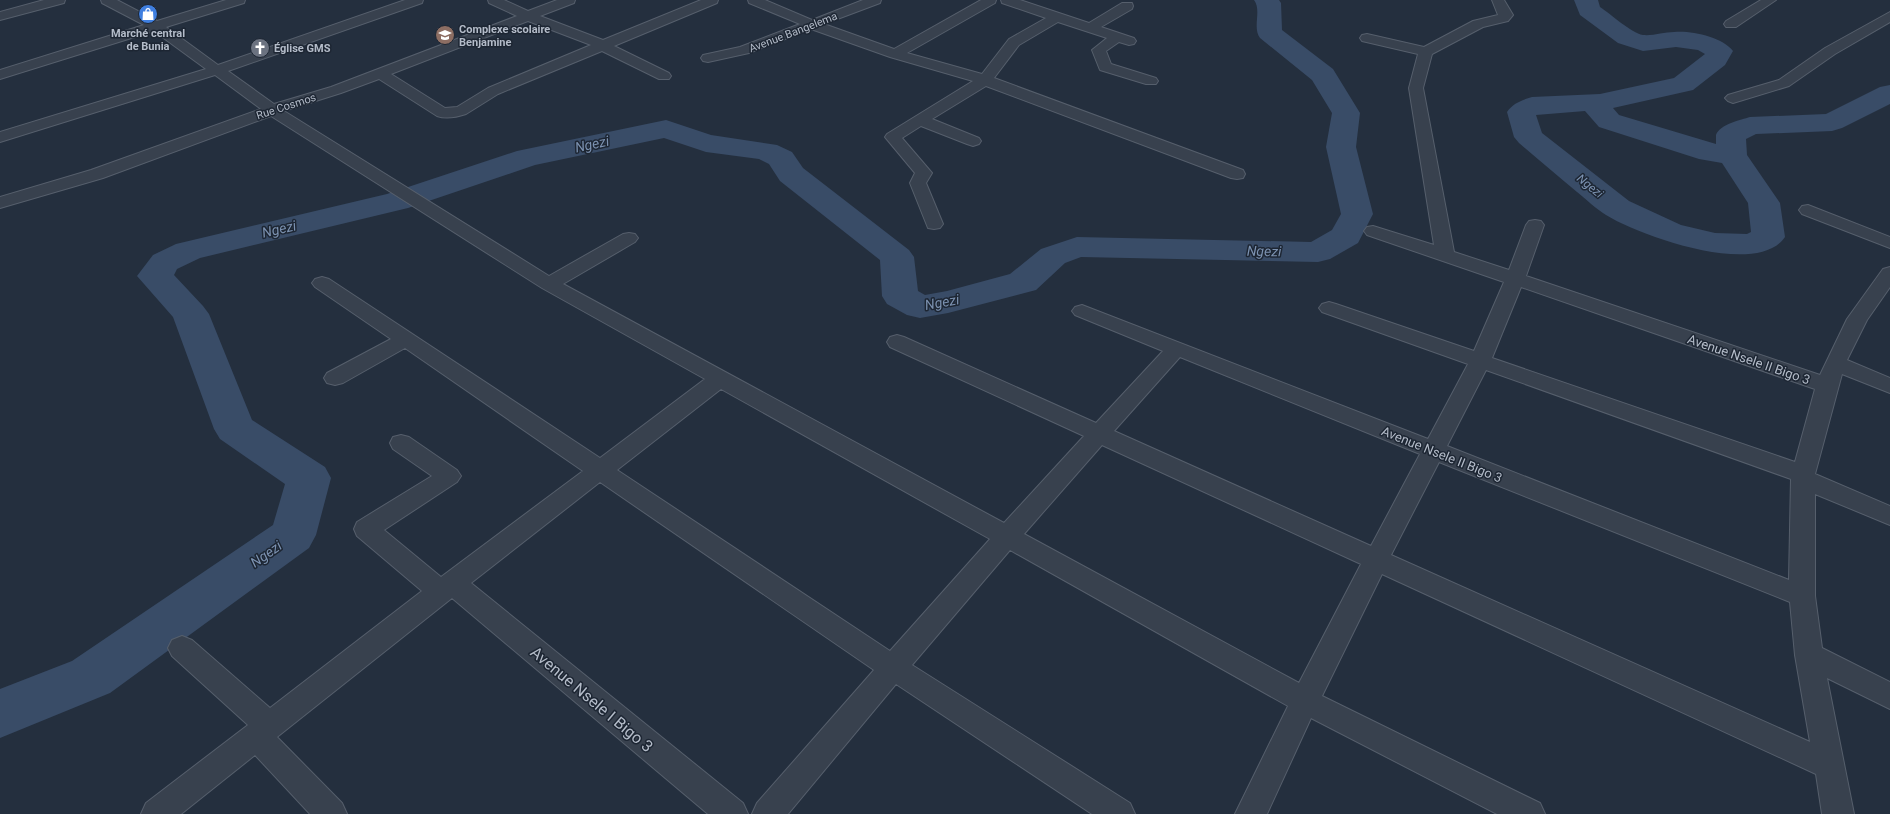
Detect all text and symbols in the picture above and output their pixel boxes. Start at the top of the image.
shop icon: Marché central de Bunia [137,3,159,25]
street label: Avenue Bangelema [747,10,839,55]
place label: Complexe scolaire Benjamine [459,23,550,49]
school or university icon: Complexe scolaire Benjamine [434,24,456,46]
place label: Marché central de Bunia [111,27,185,53]
church icon: Église GMS [249,37,271,59]
place label: Église GMS [274,42,331,55]
street label: Rue Cosmos [255,91,318,122]
water label: Ngezi [573,132,611,155]
water label: Ngezi [1574,171,1606,201]
water label: Ngezi [260,217,298,241]
water label: Ngezi [1247,243,1282,259]
water label: Ngezi [924,291,961,313]
street label: Avenue Nsele II Bigo 3 [1686,331,1812,388]
street label: Avenue Nsele II Bigo 3 [1379,423,1504,486]
water label: Ngezi [247,537,285,570]
street label: Avenue Nsele I Bigo 3 [527,643,657,756]

